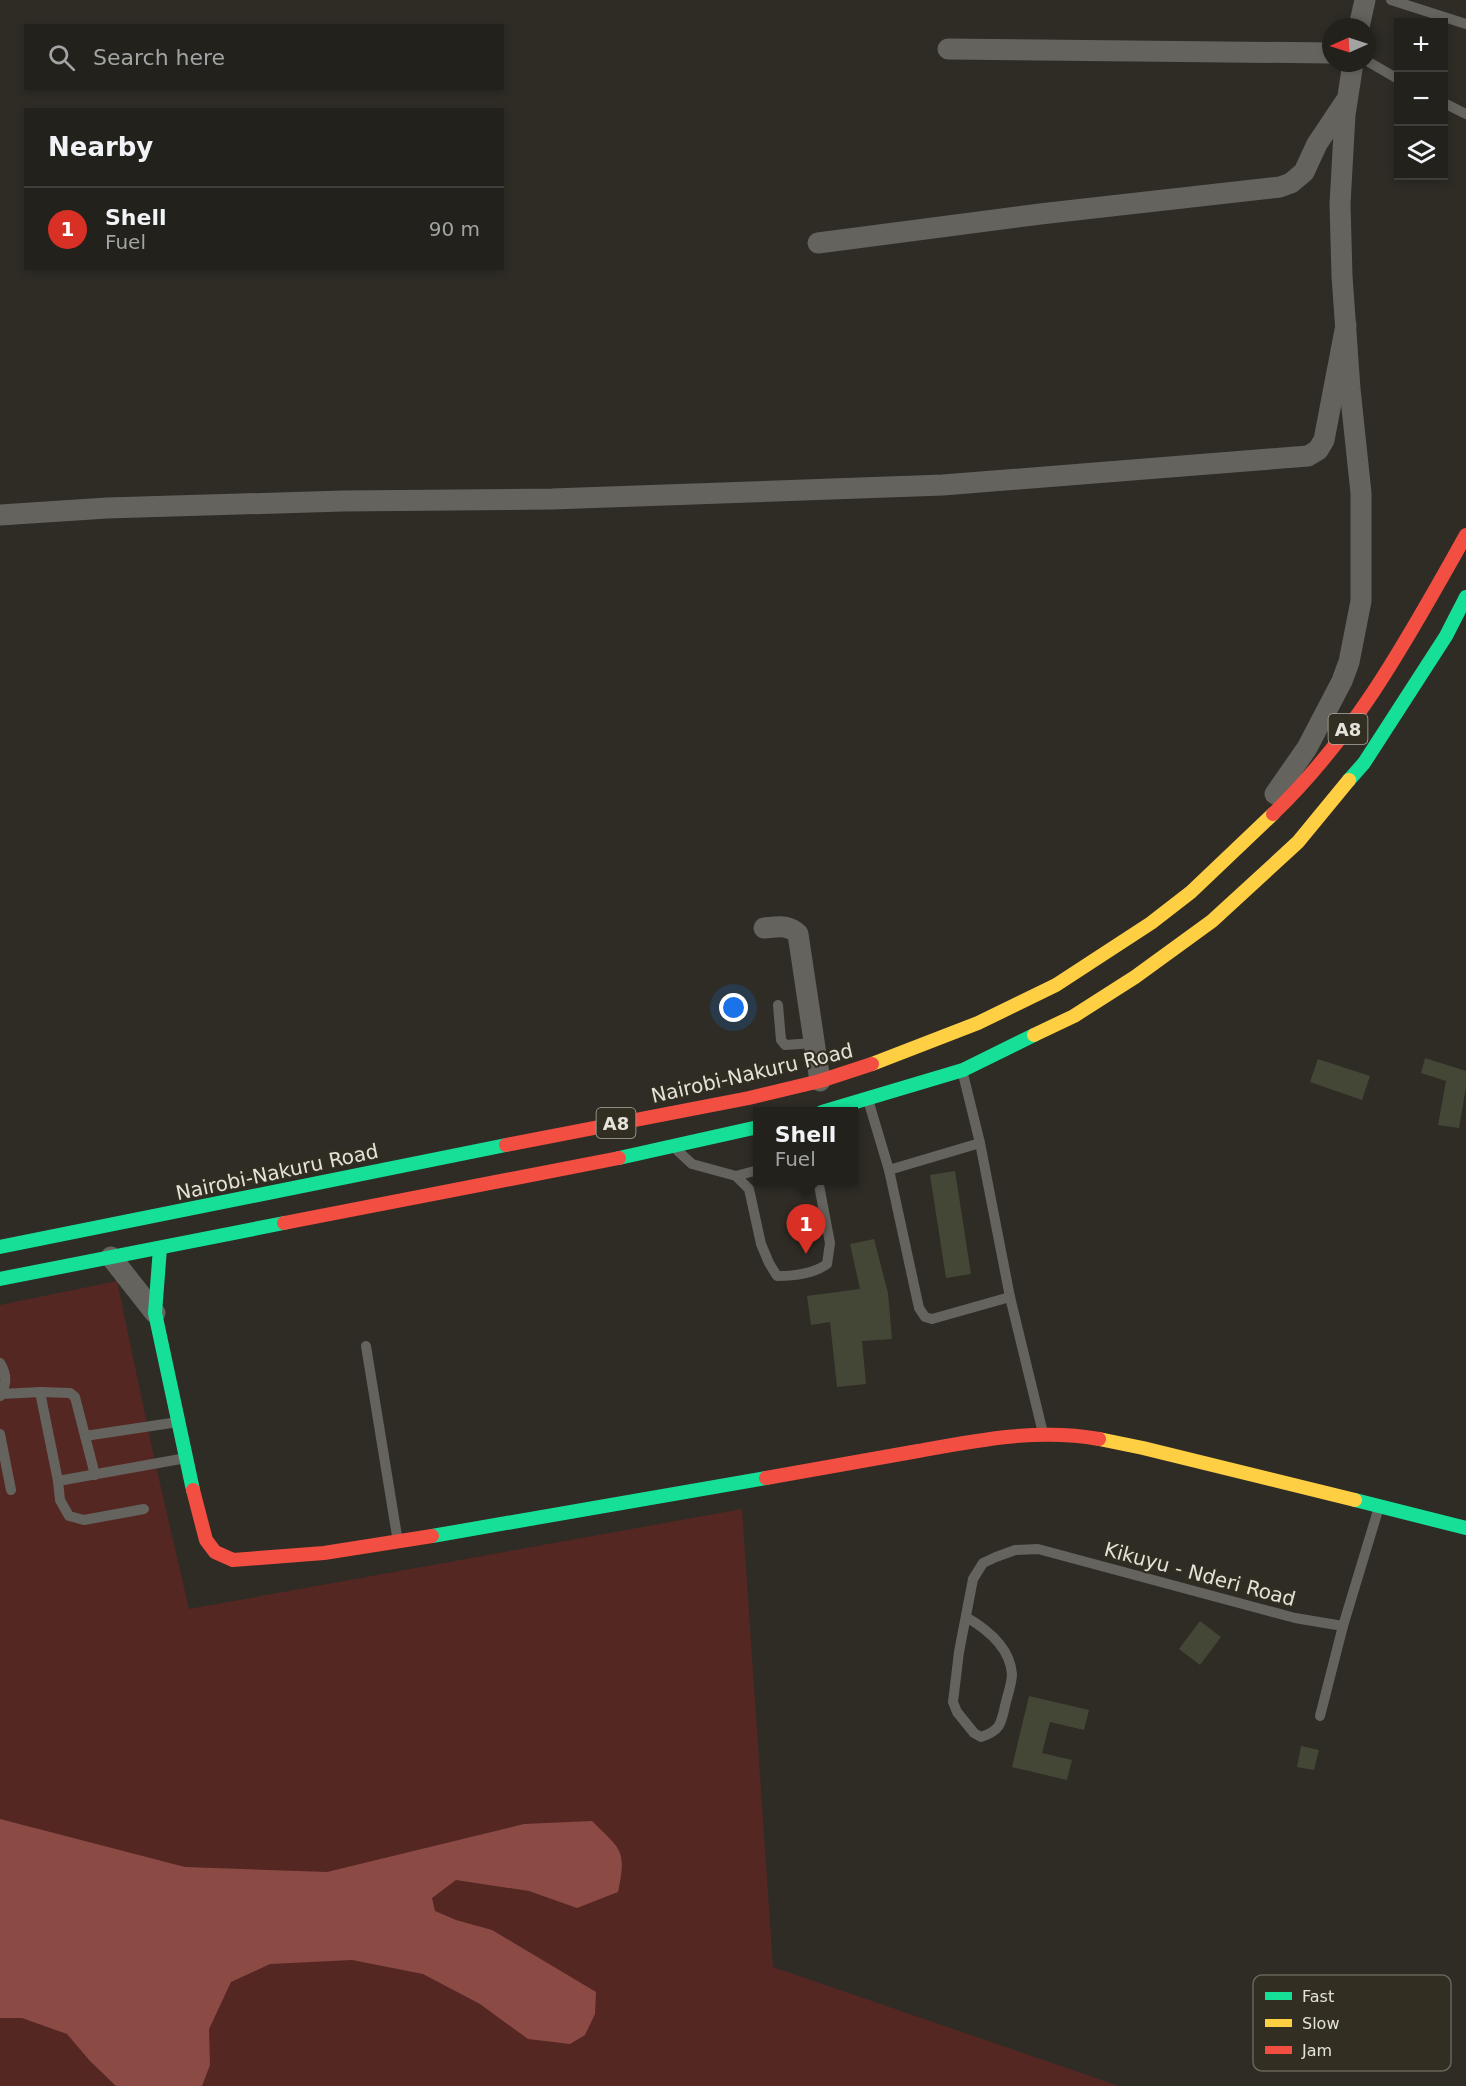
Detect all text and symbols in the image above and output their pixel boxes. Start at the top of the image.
north arrow [1322,18,1376,72]
map controls [1394,18,1448,180]
button: + [1394,18,1448,72]
search box [24,24,504,90]
icon: search [45,41,78,74]
text: Search here [93,45,225,70]
button: − [1394,72,1448,126]
button: layers [1394,126,1448,180]
text: Nearby [48,132,153,162]
text: Shell [105,205,167,230]
text: 1 [61,217,74,241]
text: 90 m [429,217,480,241]
text: Fuel [105,230,146,254]
road number: A8 [1328,714,1368,744]
your location [719,993,748,1022]
street label: Nairobi-Nakuru Road [649,1038,855,1108]
popup [753,1107,858,1185]
road number: A8 [596,1108,636,1138]
text: Shell [775,1122,836,1147]
street label: Nairobi-Nakuru Road [173,1139,381,1205]
text: Fuel [775,1147,816,1171]
pin: 1 [786,1204,826,1254]
street label: Kikuyu - Nderi Road [1102,1537,1298,1611]
legend [1253,1975,1451,2071]
text: Fast [1302,1987,1334,2006]
text: Slow [1302,2014,1339,2033]
text: Jam [1301,2041,1332,2060]

